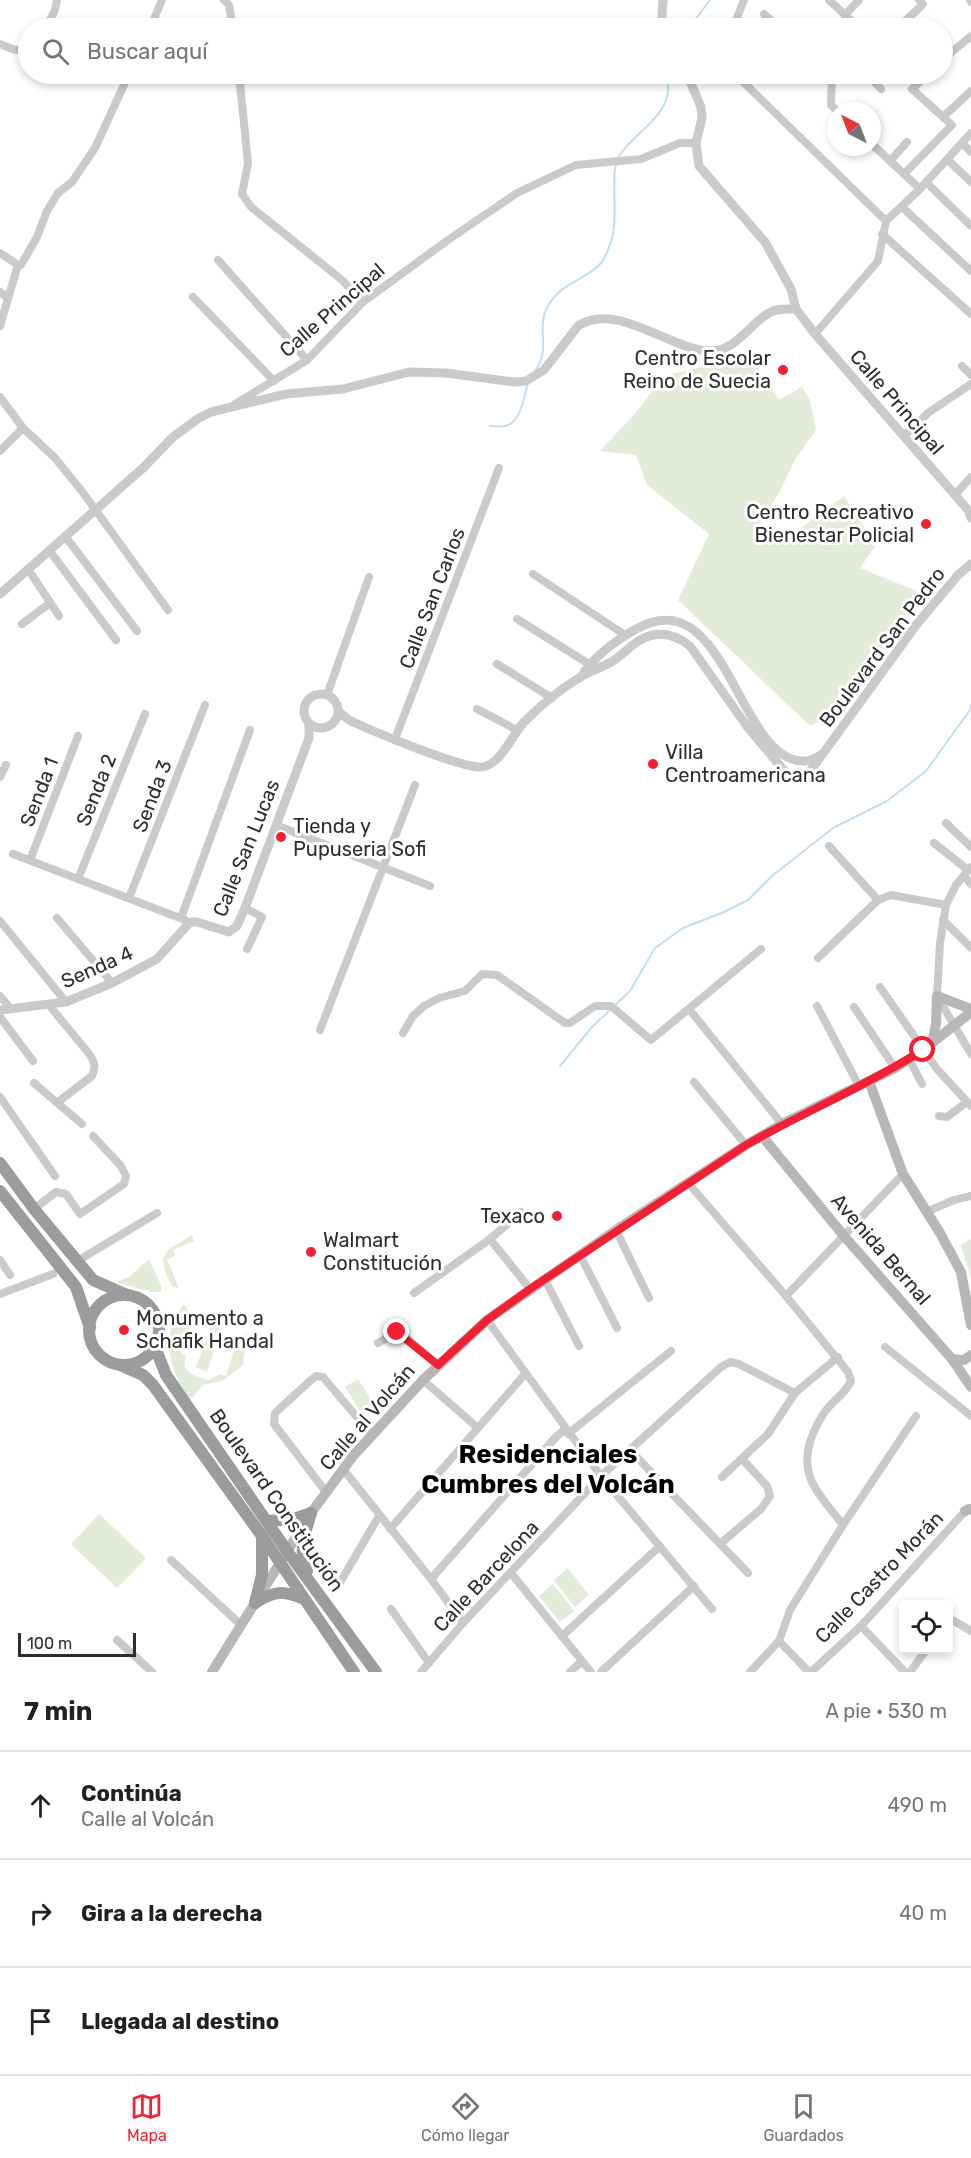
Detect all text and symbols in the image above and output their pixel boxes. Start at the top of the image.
search box [18,18,953,84]
icon: search [39,35,72,68]
text: Buscar aquí [87,38,208,65]
north arrow [827,102,881,156]
street label: Calle Principal [275,258,389,362]
street label: Calle Principal [845,345,949,459]
place label: Centro Escolar Reino de Suecia [623,346,771,393]
marker: Centro Escolar Reino de Suecia [776,363,790,377]
place label: Centro Recreativo Bienestar Policial [746,500,914,547]
marker: Centro Recreativo Bienestar Policial [919,517,933,531]
street label: Calle San Carlos [394,524,470,672]
street label: Boulevard San Pedro [814,562,950,732]
place label: Villa Centroamericana [665,740,826,787]
street label: Senda 2 [71,751,121,829]
street label: Senda 1 [15,754,63,830]
street label: Senda 3 [127,756,177,836]
marker: Villa Centroamericana [646,757,660,771]
street label: Calle San Lucas [208,776,284,920]
place label: Tienda y Pupuseria Sofi [293,814,426,861]
marker: Tienda y Pupuseria Sofi [274,830,288,844]
street label: Senda 4 [57,941,137,993]
route start [909,1036,935,1062]
street label: Avenida Bernal [826,1188,936,1310]
place label: Texaco [480,1204,545,1228]
marker: Texaco [550,1209,564,1223]
place label: Walmart Constitución [323,1228,442,1275]
marker: Walmart Constitución [304,1245,318,1259]
place label: Monumento a Schafik Handal [136,1306,274,1353]
route end [383,1318,409,1344]
marker: Monumento a Schafik Handal [117,1323,131,1337]
street label: Calle al Volcán [314,1359,420,1475]
street label: Boulevard Constitución [205,1404,349,1596]
district label: Residenciales Cumbres del Volcán [421,1439,675,1500]
street label: Calle Castro Morán [810,1506,948,1648]
street label: Calle Barcelona [428,1515,544,1637]
map controls [899,1600,953,1654]
button: locate [899,1600,953,1654]
scale bar [18,1630,136,1658]
text: 100 m [27,1634,72,1653]
text: 7 min [24,1696,92,1727]
text: A pie · 530 m [826,1699,947,1723]
text: Continúa [81,1780,182,1807]
icon: ahead [24,1789,57,1822]
text: 490 m [888,1793,947,1817]
text: Calle al Volcán [81,1807,214,1831]
icon: right [24,1897,57,1930]
text: Gira a la derecha [81,1900,262,1927]
text: 40 m [899,1901,947,1925]
icon: arrive [24,2005,57,2038]
text: Llegada al destino [81,2008,279,2035]
tab: Mapa [127,2090,167,2145]
tab: Cómo llegar [421,2090,509,2145]
tab: Guardados [763,2090,844,2145]

